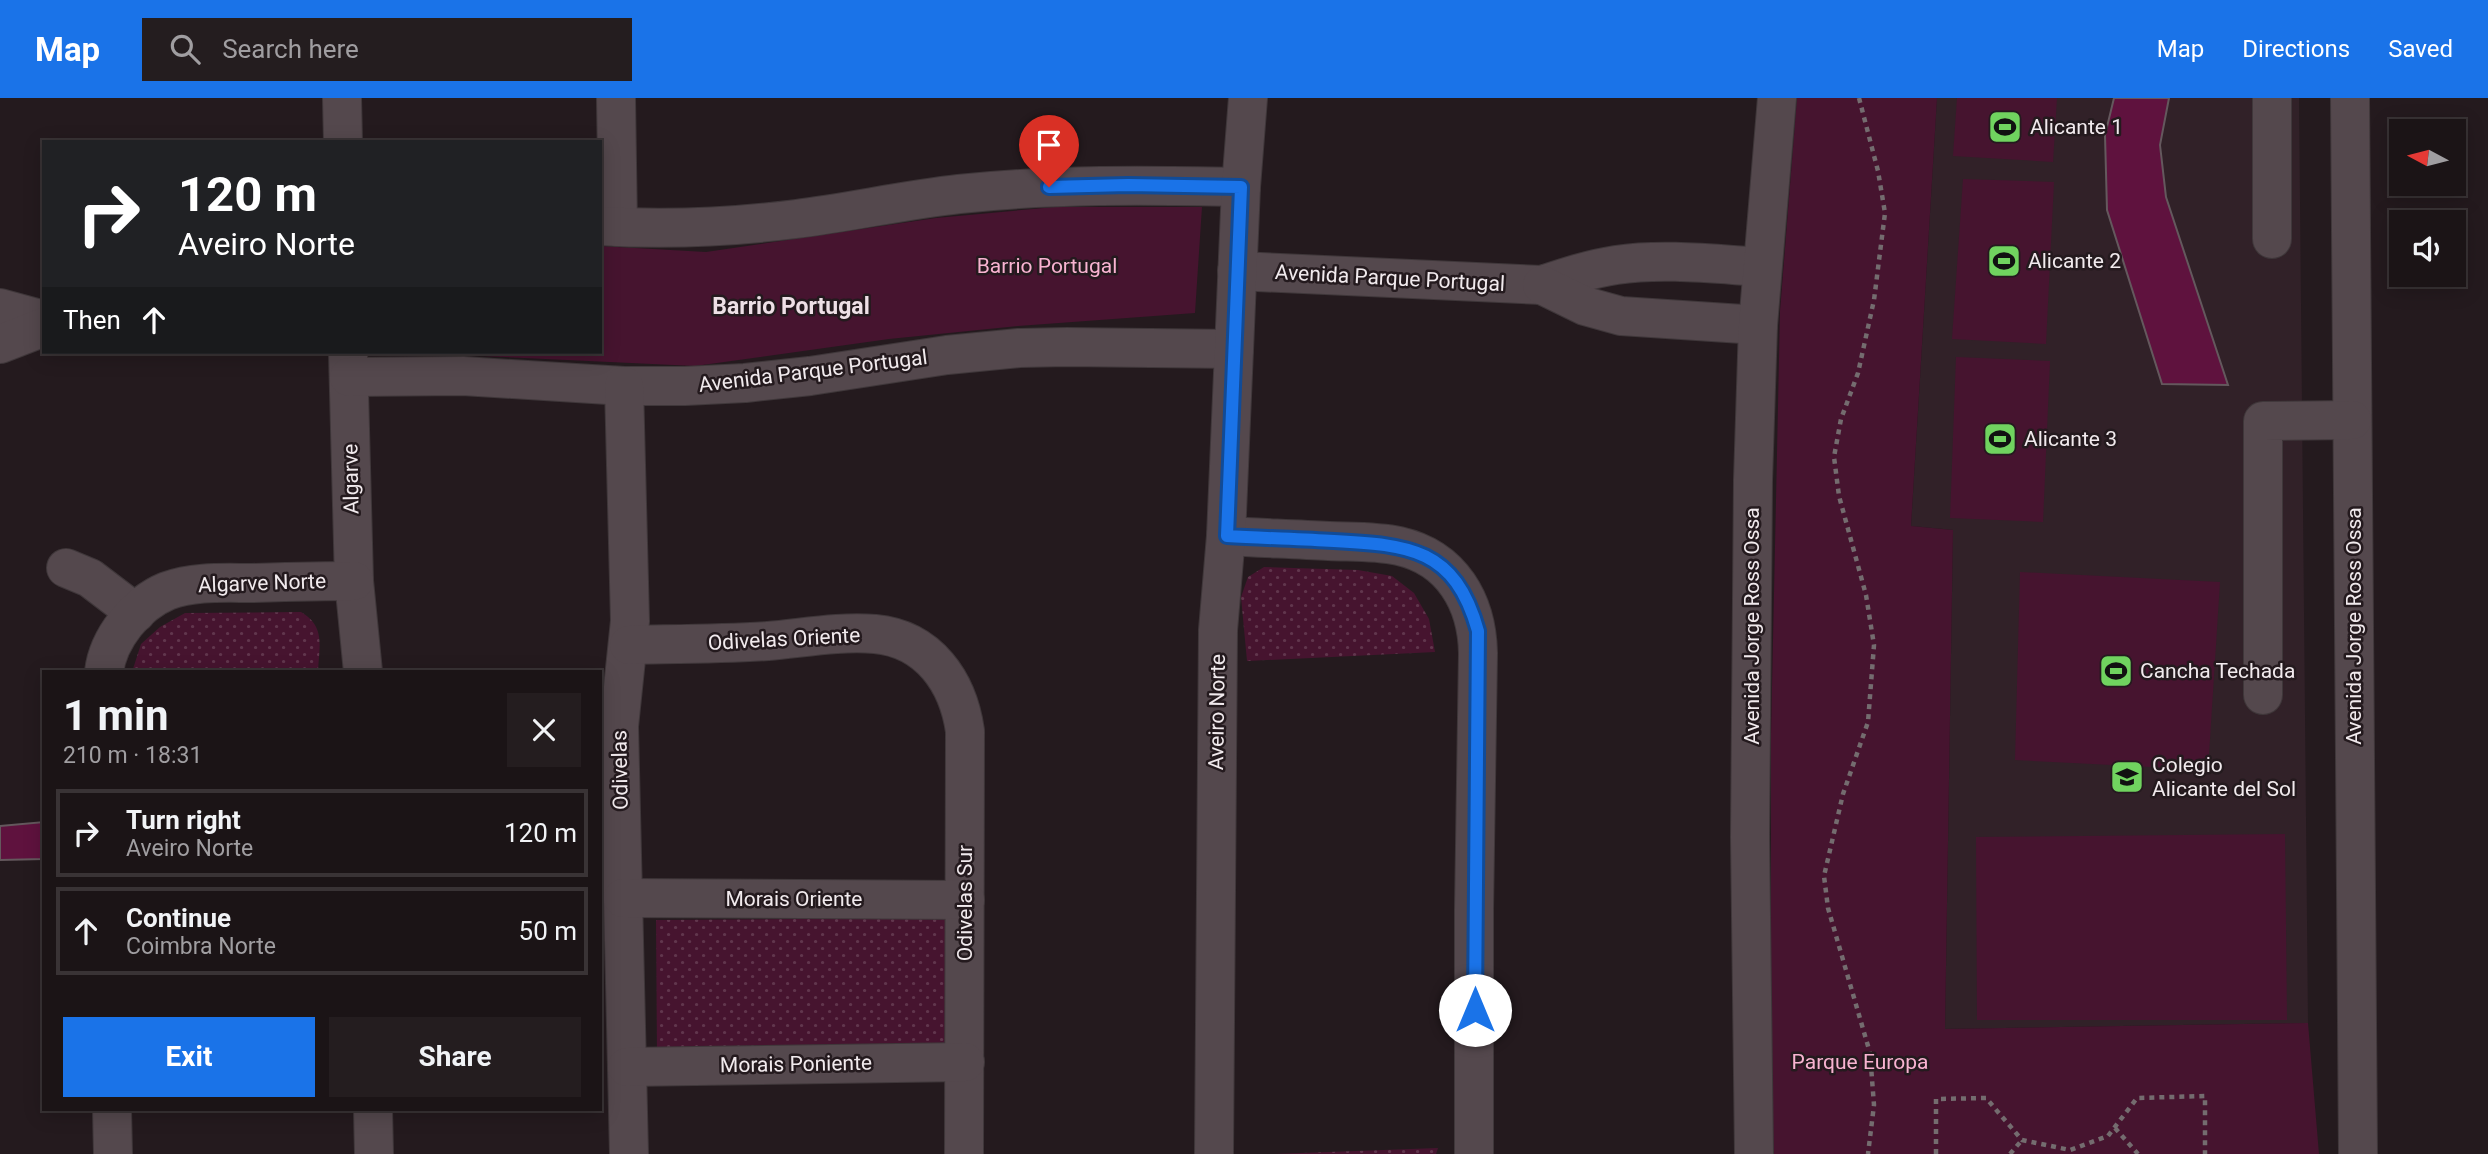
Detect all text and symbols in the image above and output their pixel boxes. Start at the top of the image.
search box [142,18,632,81]
text: Map [35,30,100,69]
icon: search [166,30,204,68]
text: Search here [222,34,359,64]
text: Map [2157,35,2204,63]
text: Directions [2242,35,2350,63]
text: Saved [2388,35,2453,63]
sports icon: Alicante 1 [1986,108,2024,146]
pin [1019,115,1079,187]
place label: Alicante 1 [2030,115,2123,139]
north arrow [2389,119,2466,196]
map controls [2389,119,2466,287]
icon: arrive [1030,126,1068,164]
text: 120 m [178,166,317,223]
icon: right [63,168,154,259]
button: sound [2389,210,2466,287]
text: Aveiro Norte [178,225,355,263]
sports icon: Alicante 2 [1985,242,2023,280]
place label: Alicante 2 [2028,249,2121,273]
park label: Barrio Portugal [977,254,1117,278]
street label: Avenida Parque Portugal [1274,260,1506,296]
district label: Barrio Portugal [712,293,870,320]
icon: ahead [135,301,173,339]
text: Then [63,305,121,335]
street label: Avenida Parque Portugal [697,345,929,397]
sports icon: Alicante 3 [1981,420,2019,458]
place label: Alicante 3 [2024,427,2117,451]
street label: Algarve [338,444,364,514]
street label: Avenida Jorge Ross Ossa [1740,507,1764,745]
street label: Avenida Jorge Ross Ossa [2342,507,2366,745]
street label: Algarve Norte [197,569,327,597]
street label: Odivelas Oriente [707,623,861,655]
sports icon: Cancha Techada [2097,652,2135,690]
street label: Aveiro Norte [1204,654,1230,770]
place label: Cancha Techada [2140,659,2295,683]
text: 1 min [63,691,169,740]
button: close [507,693,581,767]
street label: Odivelas [607,730,633,810]
text: 210 m · 18:31 [63,742,202,769]
place label: Colegio Alicante del Sol [2152,753,2296,801]
school or university icon: Colegio Alicante del Sol [2108,758,2146,796]
text: Turn right [126,805,241,835]
icon: right [67,814,105,852]
text: 120 m [504,818,577,848]
text: Aveiro Norte [126,835,253,862]
street label: Odivelas Sur [953,845,977,961]
street label: Morais Oriente [725,887,863,911]
text: Continue [126,903,231,933]
icon: ahead [67,912,105,950]
text: 50 m [519,916,577,946]
text: Coimbra Norte [126,933,276,960]
position arrow [1438,973,1512,1047]
button: Exit [63,1017,315,1097]
button: Share [329,1017,581,1097]
park label: Parque Europa [1792,1050,1928,1074]
street label: Morais Poniente [720,1051,872,1077]

